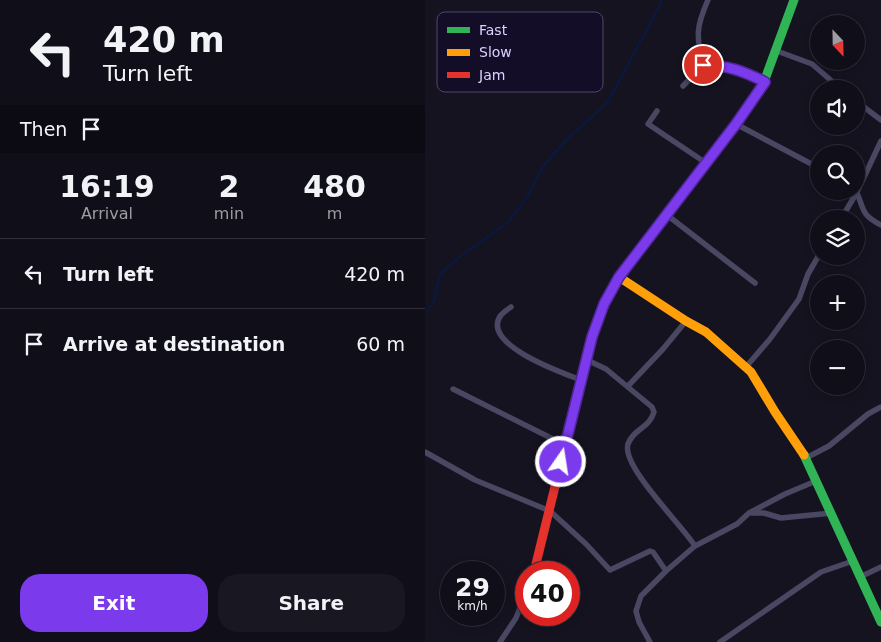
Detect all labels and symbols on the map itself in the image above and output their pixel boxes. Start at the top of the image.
legend [437,12,603,92]
north arrow [810,15,865,70]
text: Fast [479,22,508,38]
text: Slow [479,44,512,60]
pin [682,44,724,86]
text: Jam [478,67,505,83]
position arrow [534,435,586,487]
speed limit sign: 40 [515,561,580,626]

